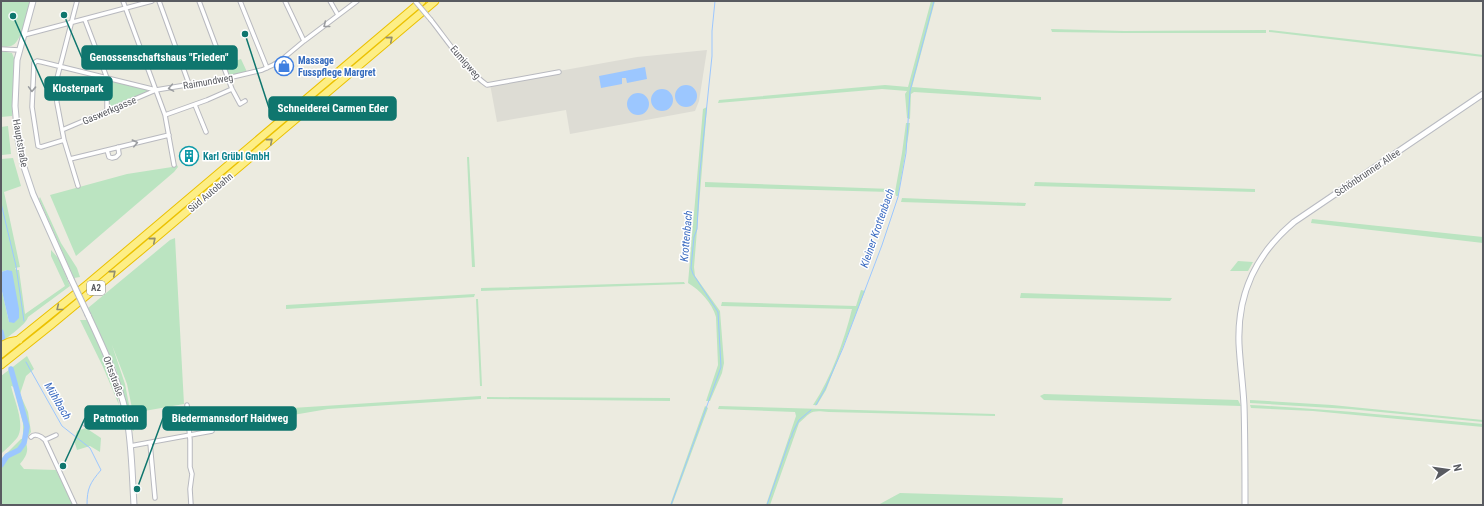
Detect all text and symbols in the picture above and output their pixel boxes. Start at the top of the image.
one-way arrow [323,20,330,27]
one-way arrow [385,37,393,44]
street label: Eumigweg [448,43,483,81]
callout: Genossenschaftshaus "Frieden" [82,46,237,69]
text: Genossenschaftshaus "Frieden" [90,51,229,64]
shop icon: Massage Fusspflege Margret [273,55,295,77]
place label: Massage Fusspflege Margret [298,55,376,78]
street label: Raimundweg [182,72,234,91]
callout: Klosterpark [45,77,112,100]
text: Klosterpark [52,82,104,95]
one-way arrow [167,83,174,91]
one-way arrow [28,86,36,92]
street label: Gaswerkgasse [81,94,138,127]
callout: Schneiderei Carmen Eder [269,97,396,120]
text: Schneiderei Carmen Eder [278,102,389,115]
street label: Hauptstraße [11,118,30,168]
one-way arrow [132,139,138,147]
one-way arrow [265,139,272,146]
building icon: Karl Grübl GmbH [178,145,200,167]
street label: Schönbrunner Allee [1332,146,1402,198]
place label: Karl Grübl GmbH [203,151,270,162]
street label: Süd Autobahn [186,170,235,214]
water label: Kleiner Krottenbach [858,187,897,269]
water label: Krottenbach [678,210,695,262]
one-way arrow [148,238,155,245]
one-way arrow [109,271,116,278]
road number: A2 [87,281,105,295]
one-way arrow [56,303,63,310]
street label: Ortsstraße [101,355,126,398]
water label: Mühlbach [41,380,74,422]
callout: Patmotion [85,406,146,429]
callout: Biedermannsdorf Haidweg [163,407,296,430]
text: Patmotion [93,412,139,425]
text: Biedermannsdorf Haidweg [172,412,288,425]
north arrow [1428,450,1468,490]
text: N [1450,463,1464,473]

